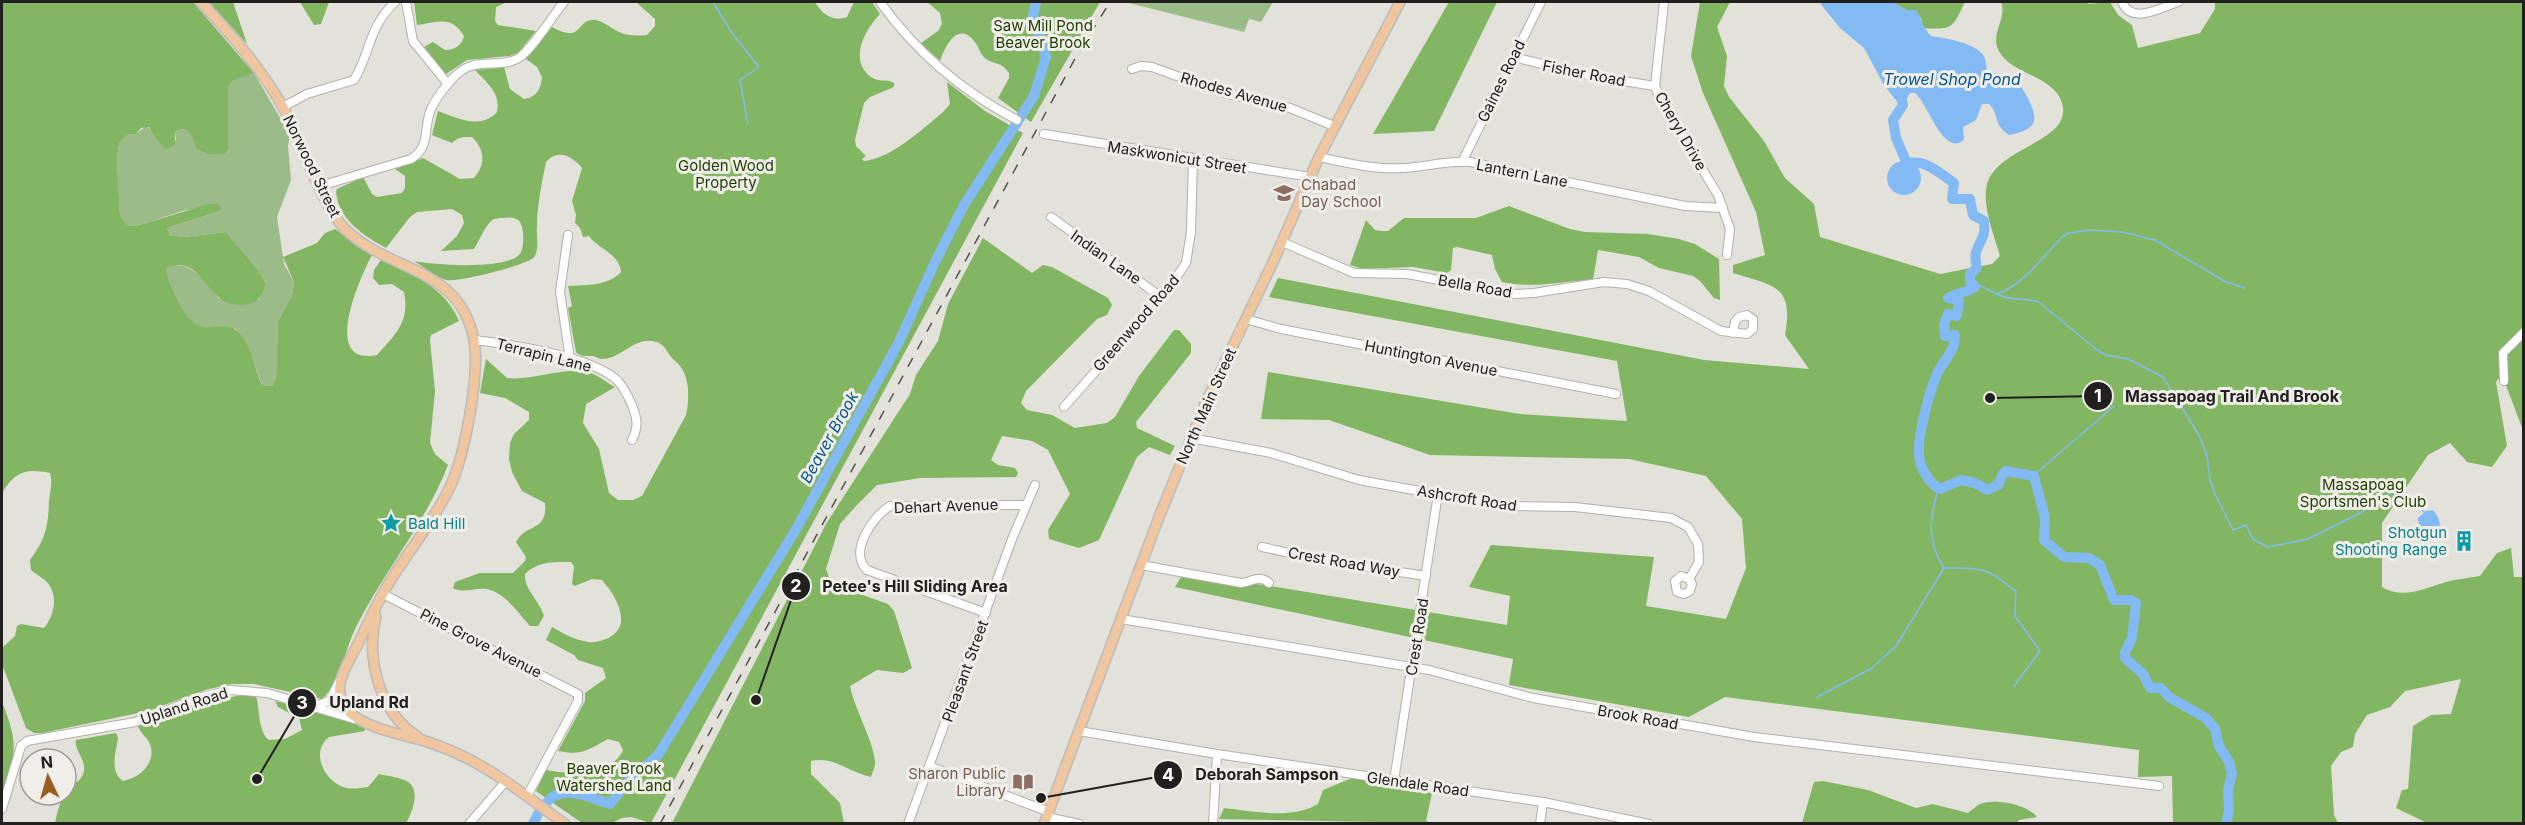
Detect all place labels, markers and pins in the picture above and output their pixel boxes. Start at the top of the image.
place label: Chabad Day School [1301,175,1381,211]
school or university icon: Chabad Day School [1272,181,1296,205]
callout: Massapoag Trail And Brook [2083,379,2351,413]
place icon: Bald Hill [379,511,403,535]
place label: Bald Hill [408,514,465,533]
place label: Shotgun Shooting Range [2335,523,2447,559]
building icon: Shotgun Shooting Range [2452,529,2476,553]
callout: Petee's Hill Sliding Area [781,569,1020,603]
callout: Upland Rd [287,686,421,720]
callout: Deborah Sampson [1153,758,1351,792]
place label: Sharon Public Library [908,764,1007,800]
library icon: Sharon Public Library [1011,770,1035,794]

